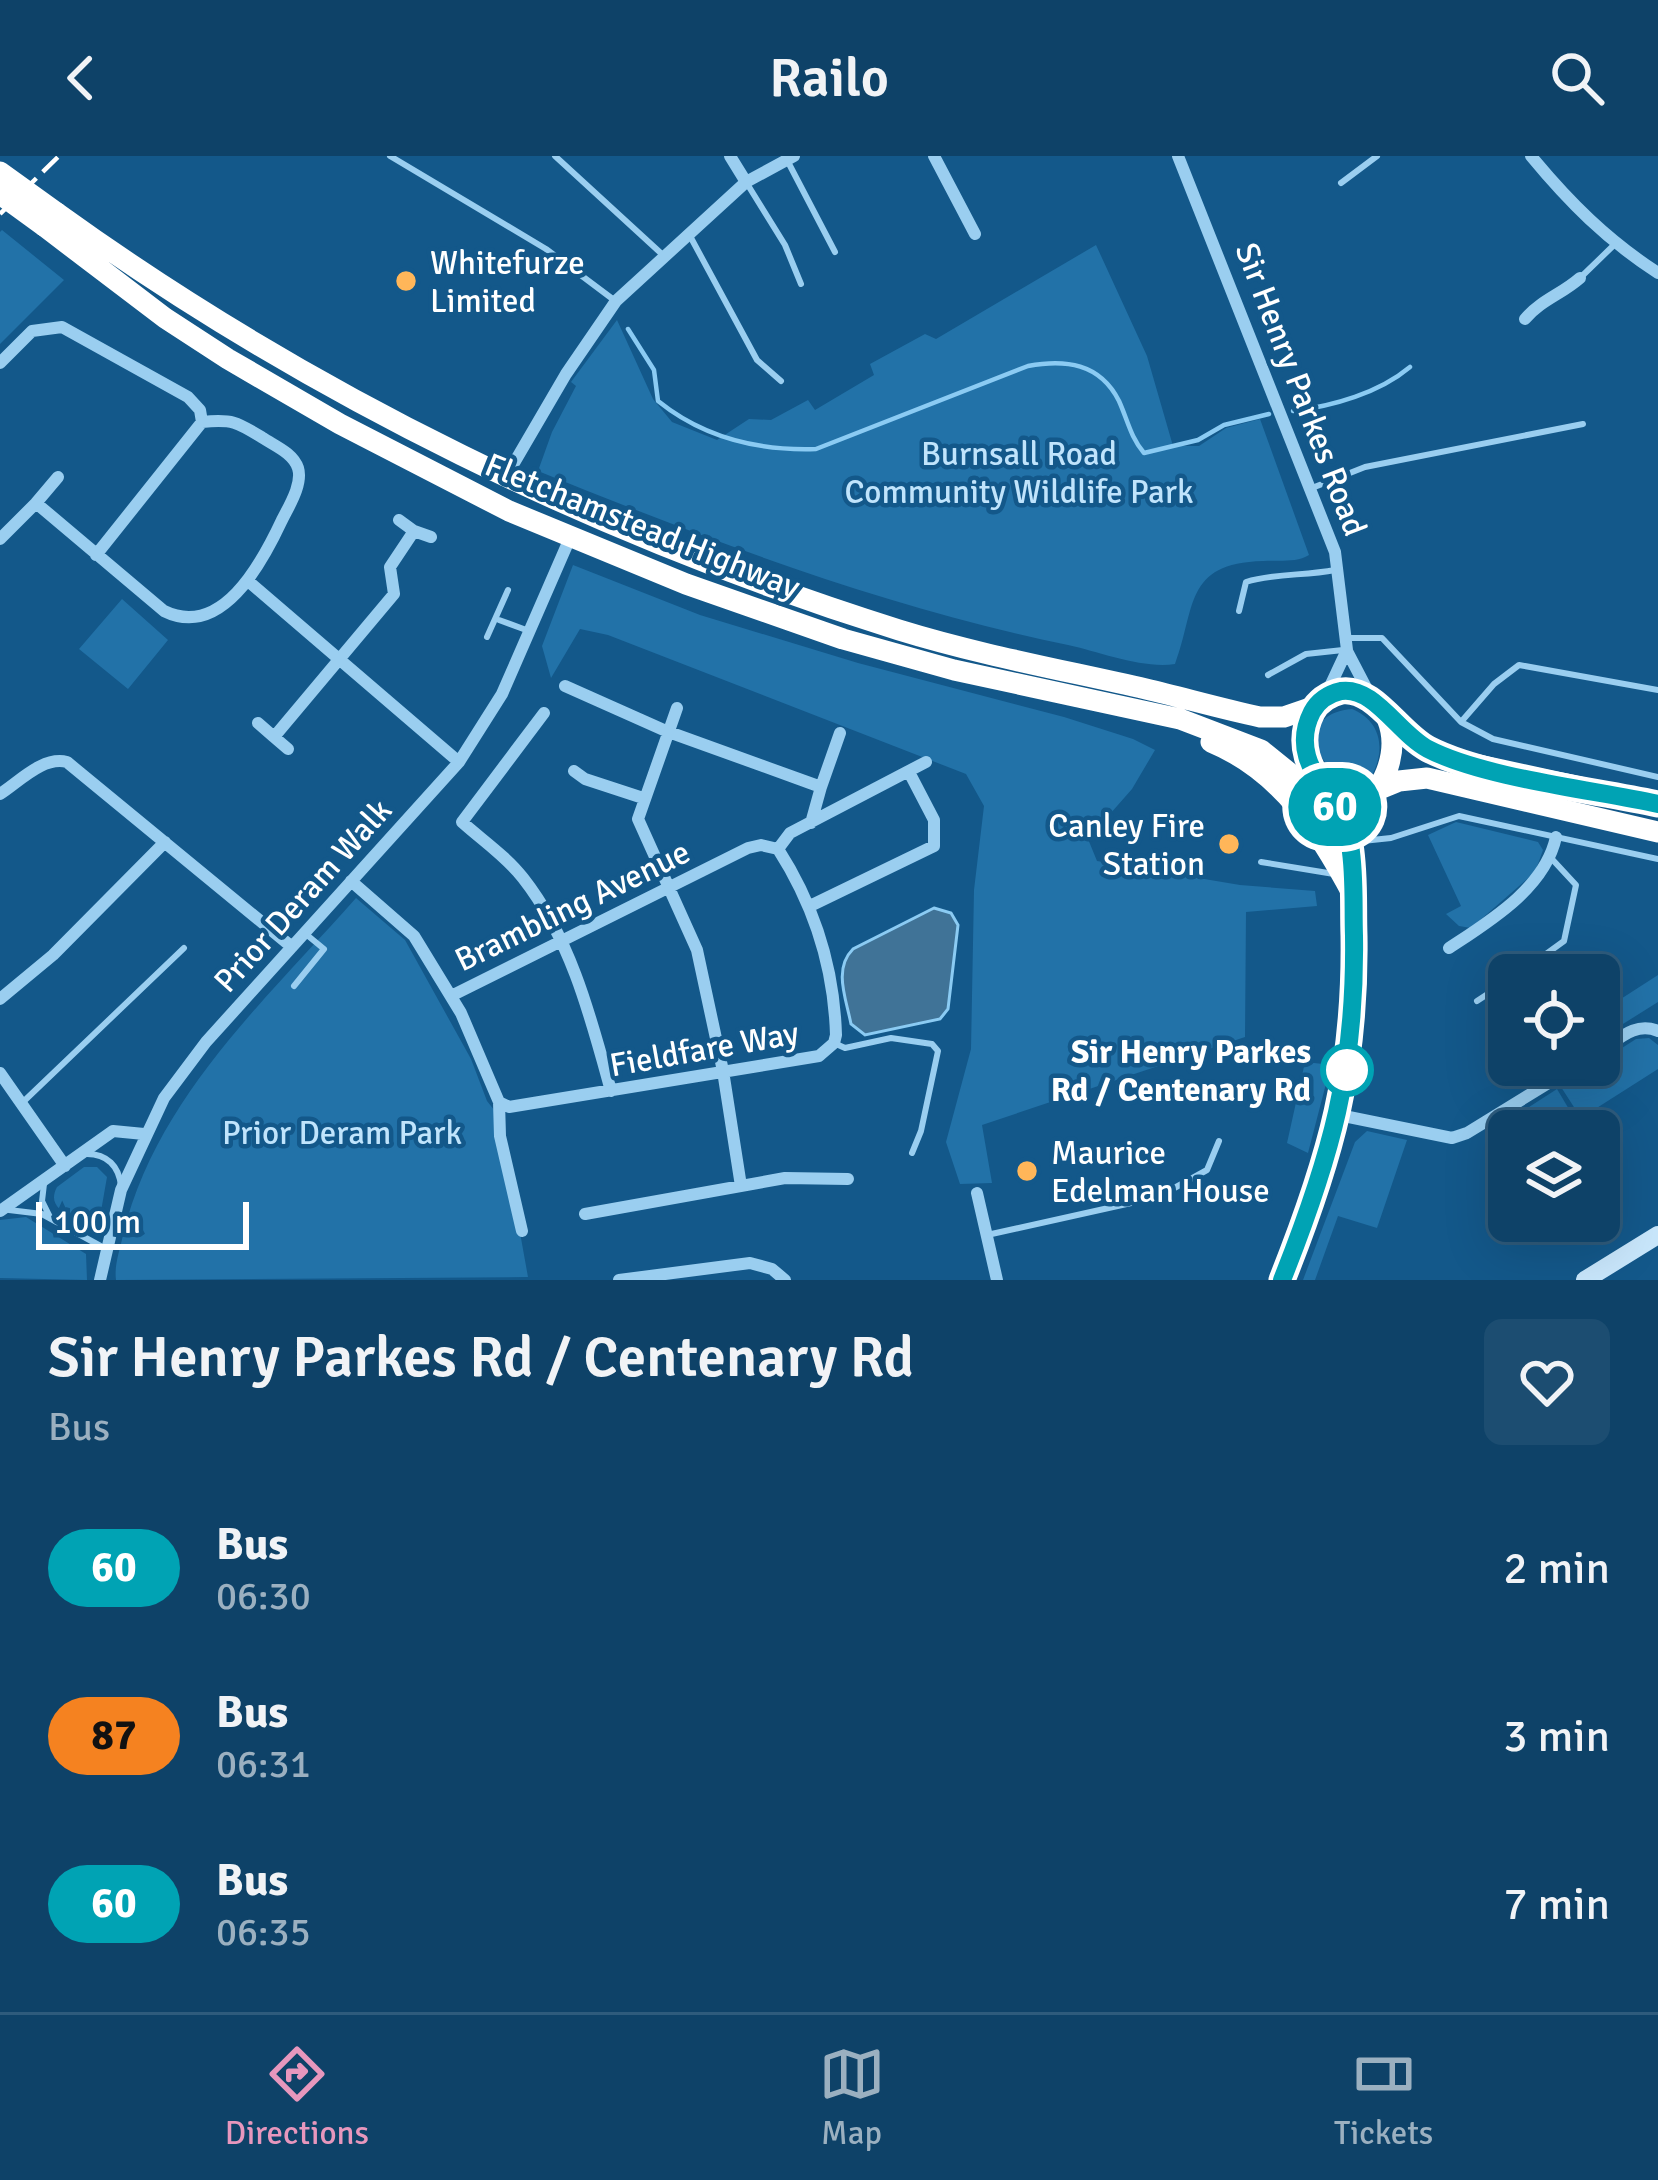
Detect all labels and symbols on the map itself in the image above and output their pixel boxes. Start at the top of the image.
street label: Sir Henry Parkes Road [1226,237,1375,542]
place label: Whitefurze Limited [430,243,585,322]
marker: Whitefurze Limited [393,268,419,294]
park label: Burnsall Road Community Wildlife Park [845,434,1193,513]
street label: Fletchamstead Highway [479,444,806,609]
line badge: 60 [1281,768,1389,846]
street label: Prior Deram Walk [205,791,401,1001]
place label: Canley Fire Station [1048,806,1205,885]
marker: Canley Fire Station [1216,831,1242,857]
street label: Brambling Avenue [449,832,697,981]
street label: Fieldfare Way [606,1013,803,1086]
place label: Sir Henry Parkes Rd / Centenary Rd [1051,1032,1311,1111]
marker: Sir Henry Parkes Rd / Centenary Rd [1322,1045,1372,1095]
park label: Prior Deram Park [222,1113,462,1154]
place label: Maurice Edelman House [1051,1133,1270,1212]
marker: Maurice Edelman House [1014,1158,1040,1184]
scale bar [36,1196,249,1249]

